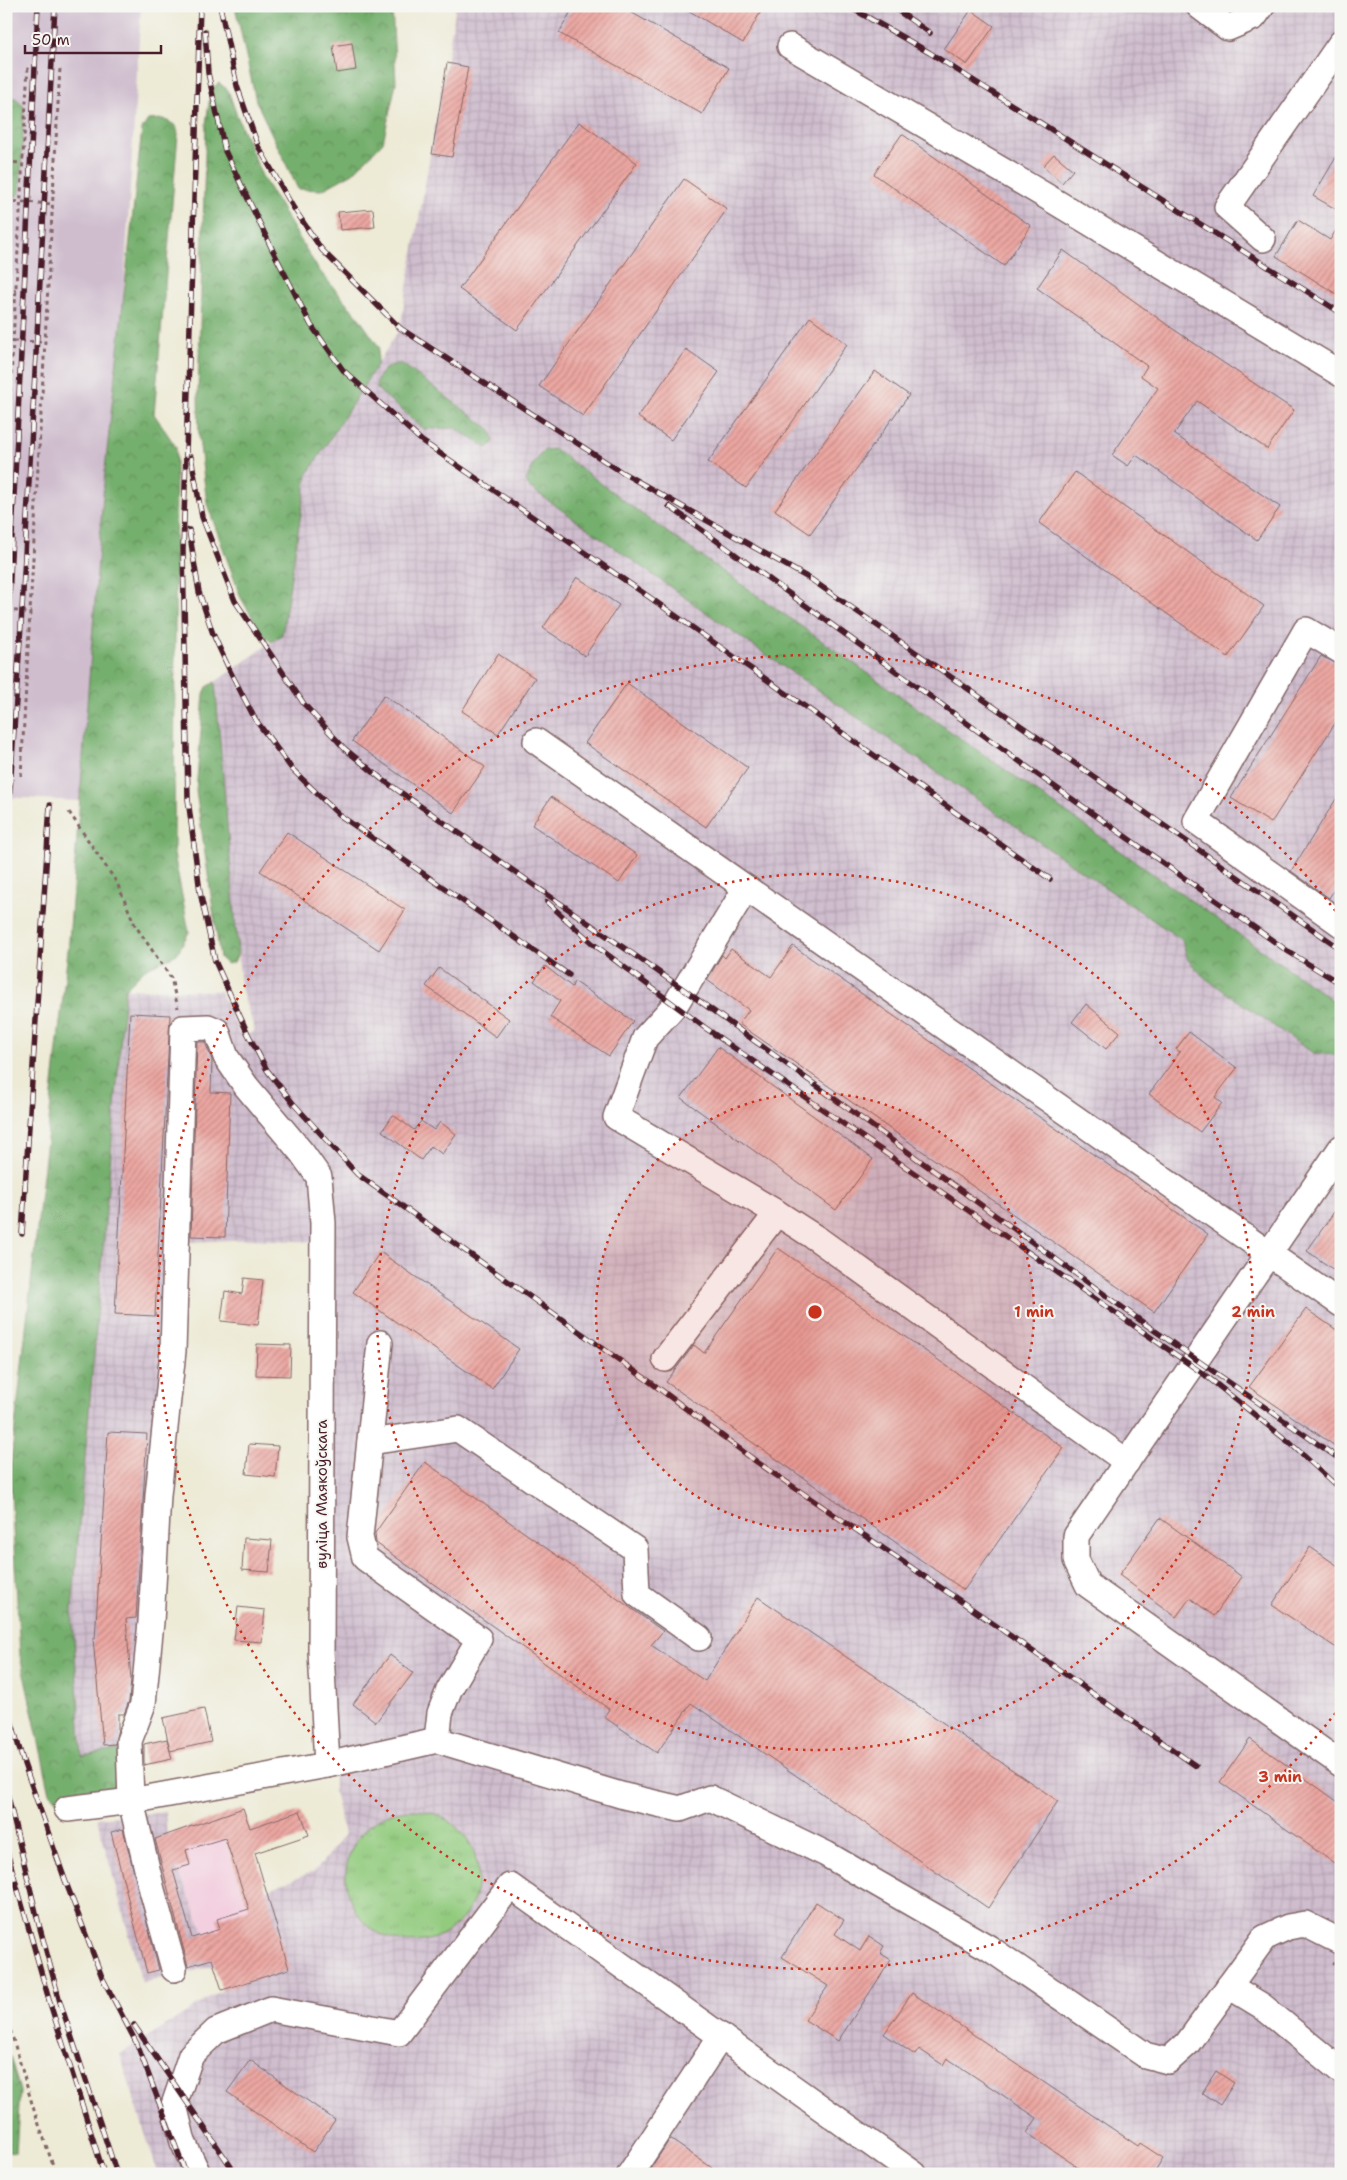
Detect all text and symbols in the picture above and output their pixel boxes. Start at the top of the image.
scale bar [25,22,161,54]
text: 50 m [32,30,70,50]
text: 1 min [1014,1302,1054,1322]
text: 2 min [1231,1302,1275,1322]
centre of rings [806,1303,824,1321]
street label: вуліца Маякоўскага [312,1419,332,1569]
text: 3 min [1258,1767,1302,1787]

